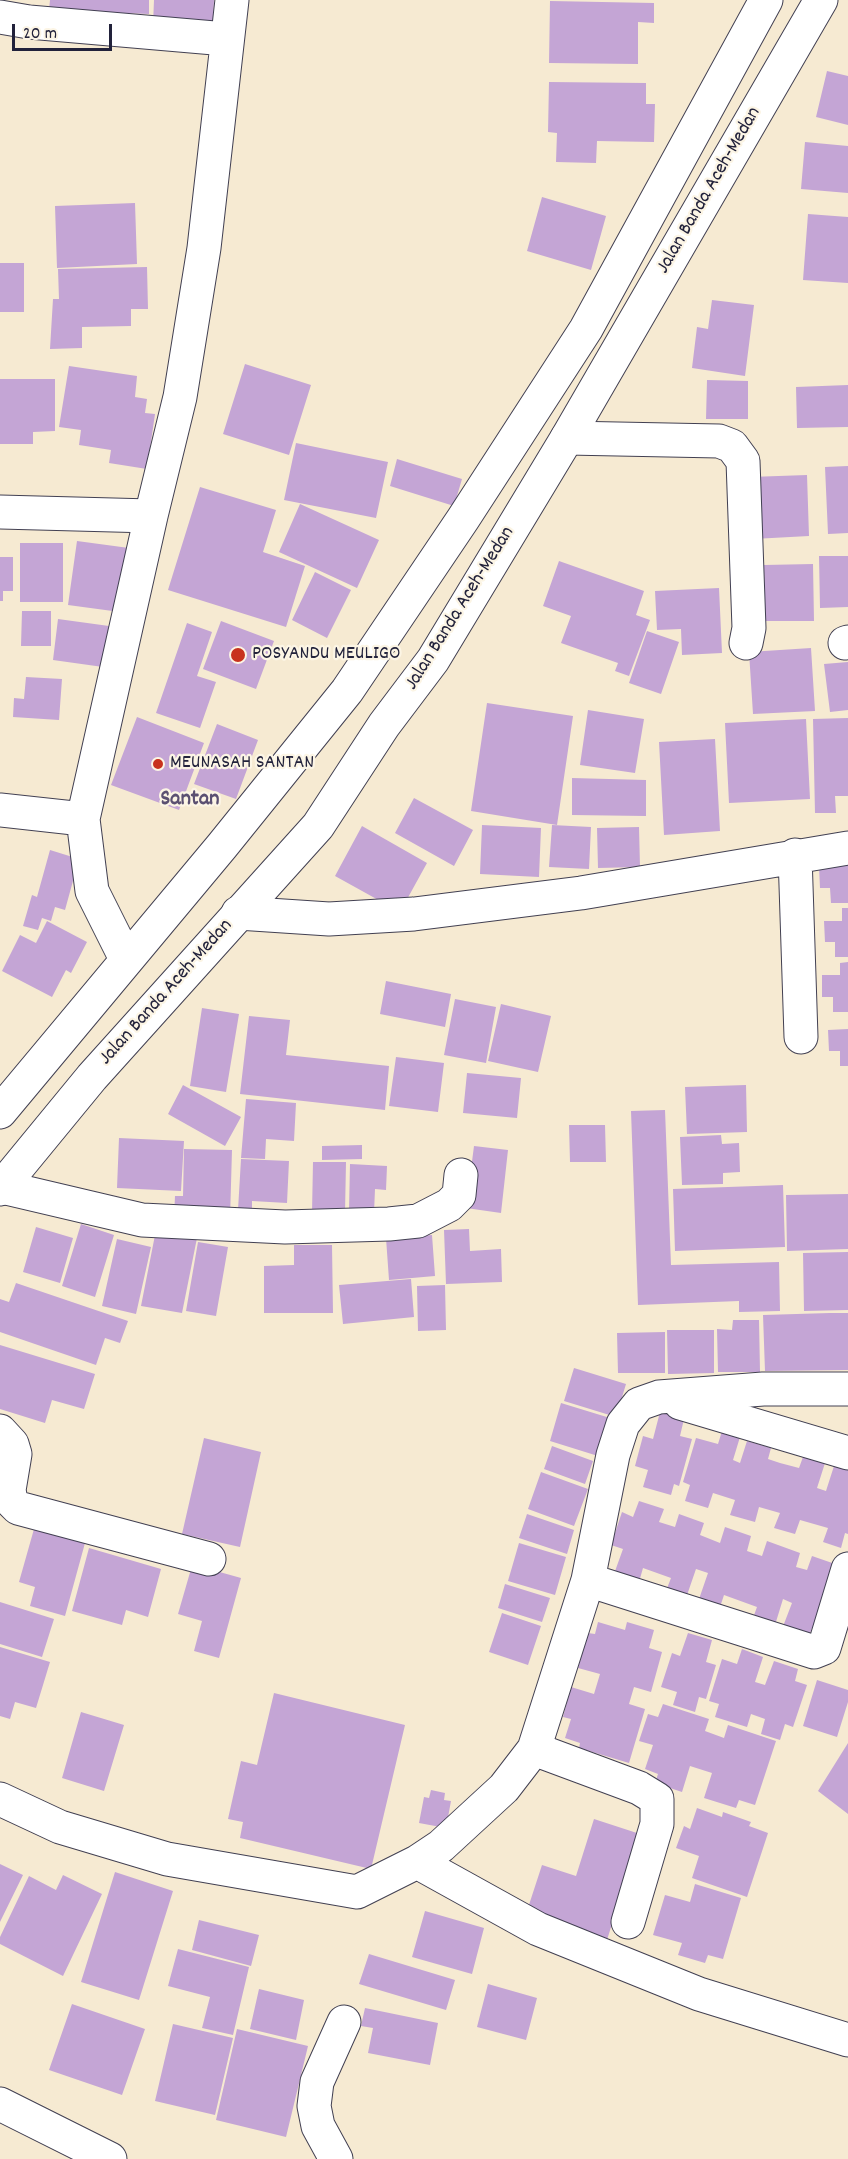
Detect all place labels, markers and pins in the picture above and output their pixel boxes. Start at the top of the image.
place label: POSYANDU MEULIGO [252,643,400,667]
marker: POSYANDU MEULIGO [229,646,247,664]
place label: MEUNASAH SANTAN [170,752,314,776]
marker: MEUNASAH SANTAN [151,757,165,771]

